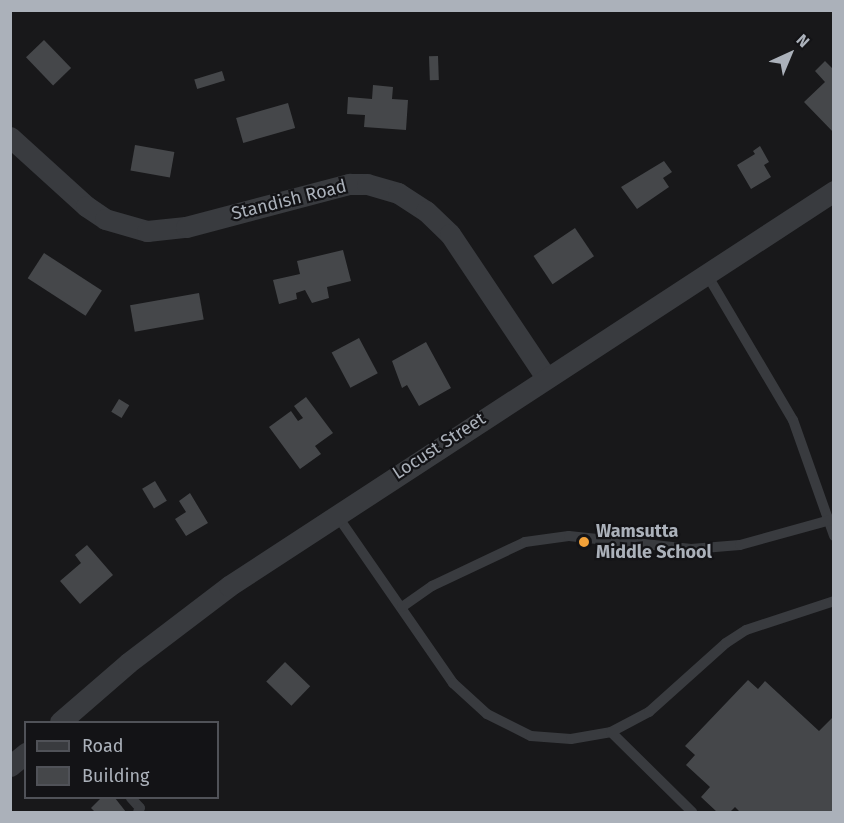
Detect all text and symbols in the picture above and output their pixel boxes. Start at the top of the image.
north arrow [760,24,820,84]
text: N [792,30,813,51]
street label: Standish Road [229,175,349,225]
street label: Locust Street [388,408,490,484]
place label: Wamsutta Middle School [596,521,712,564]
marker: Wamsutta Middle School [577,535,591,549]
legend [24,721,219,799]
text: Road [82,735,124,757]
text: Building [82,765,149,787]

